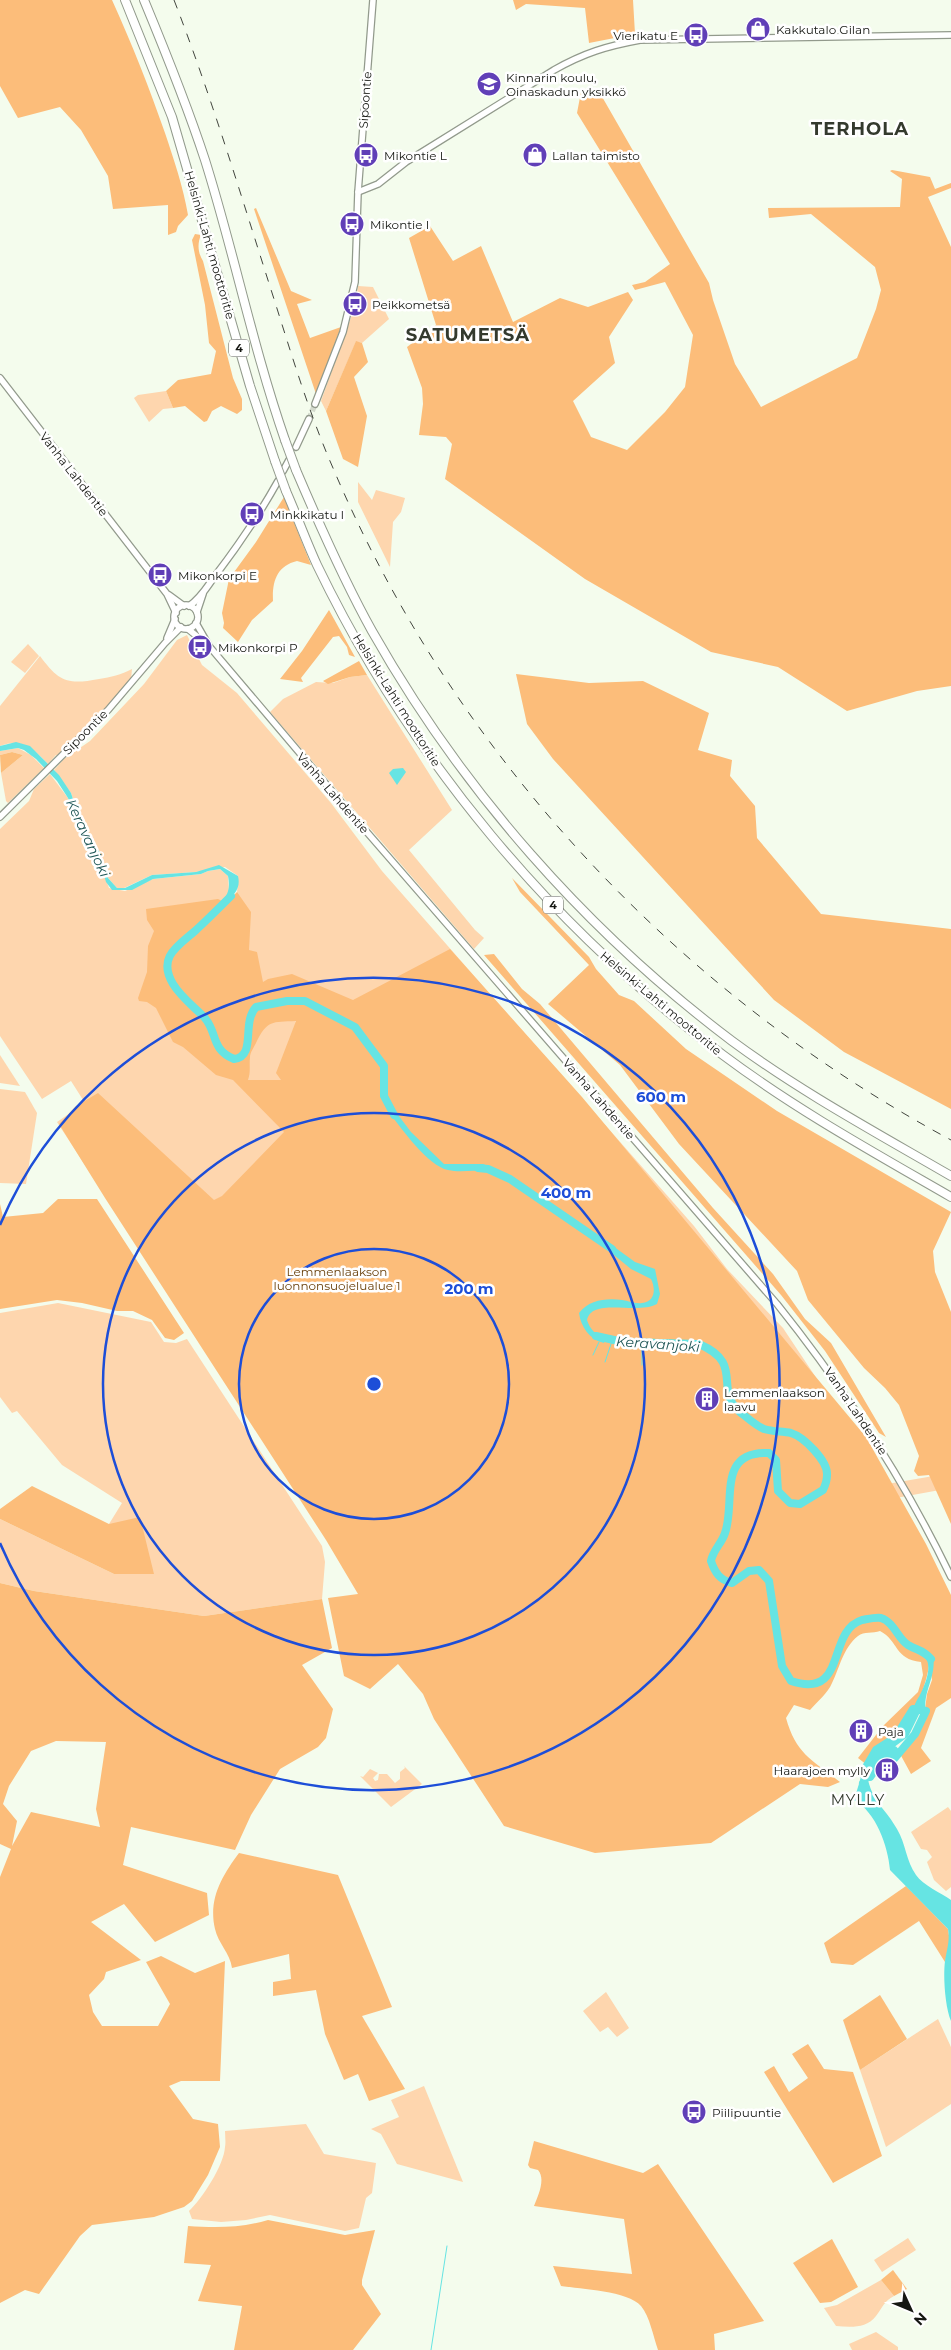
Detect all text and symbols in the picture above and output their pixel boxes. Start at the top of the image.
shop icon: Kakkutalo Gilan [745,16,771,42]
bus stop icon: Vierikatu E [683,22,709,48]
place label: Kakkutalo Gilan [776,22,870,37]
place label: Vierikatu E [613,28,678,43]
place label: Kinnarin koulu, Oinaskadun yksikkö [506,70,626,99]
street label: Sipoontie [356,71,374,129]
school or university icon: Kinnarin koulu, Oinaskadun yksikkö [476,71,502,97]
district label: TERHOLA [811,118,909,140]
bus stop icon: Mikontie L [353,142,379,168]
shop icon: Lallan taimisto [522,142,548,168]
place label: Mikontie L [384,148,447,163]
place label: Lallan taimisto [552,148,640,163]
street label: Helsinki-Lahti moottoritie [182,169,238,321]
bus stop icon: Mikontie I [339,211,365,237]
place label: Mikontie I [370,217,429,232]
bus stop icon: Peikkometsä [342,291,368,317]
place label: Peikkometsä [372,297,450,312]
district label: SATUMETSÄ [406,324,530,346]
road number: 4 [229,339,249,356]
street label: Vanha Lahdentie [37,429,111,519]
bus stop icon: Minkkikatu I [239,501,265,527]
place label: Minkkikatu I [270,507,344,522]
bus stop icon: Mikonkorpi E [147,562,173,588]
place label: Mikonkorpi E [178,568,257,583]
street label: Helsinki-Lahti moottoritie [350,631,444,769]
bus stop icon: Mikonkorpi P [187,634,213,660]
place label: Mikonkorpi P [218,640,298,655]
street label: Sipoontie [59,706,111,758]
street label: Vanha Lahdentie [294,749,372,837]
water label: Keravanjoki [62,796,114,880]
road number: 4 [543,896,563,914]
street label: Helsinki-Lahti moottoritie [597,948,725,1058]
street label: Vanha Lahdentie [560,1055,638,1143]
text: 600 m [636,1087,686,1106]
text: 400 m [541,1183,591,1202]
park label: Lemmenlaakson luonnonsuojelualue 1 [273,1264,401,1293]
text: 200 m [444,1279,494,1298]
water label: Keravanjoki [615,1332,701,1356]
street label: Vanha Lahdentie [821,1364,891,1458]
centre of rings [365,1375,383,1393]
place label: Lemmenlaakson laavu [724,1385,825,1414]
building icon: Lemmenlaakson laavu [694,1386,720,1412]
building icon: Paja [848,1718,874,1744]
place label: Paja [878,1724,904,1739]
building icon: Haarajoen mylly [874,1757,900,1783]
place label: Haarajoen mylly [773,1763,870,1778]
district label: MYLLY [831,1790,885,1809]
bus stop icon: Piilipuuntie [681,2099,707,2125]
place label: Piilipuuntie [712,2105,781,2120]
north arrow [886,2285,936,2335]
text: N [910,2309,931,2329]

